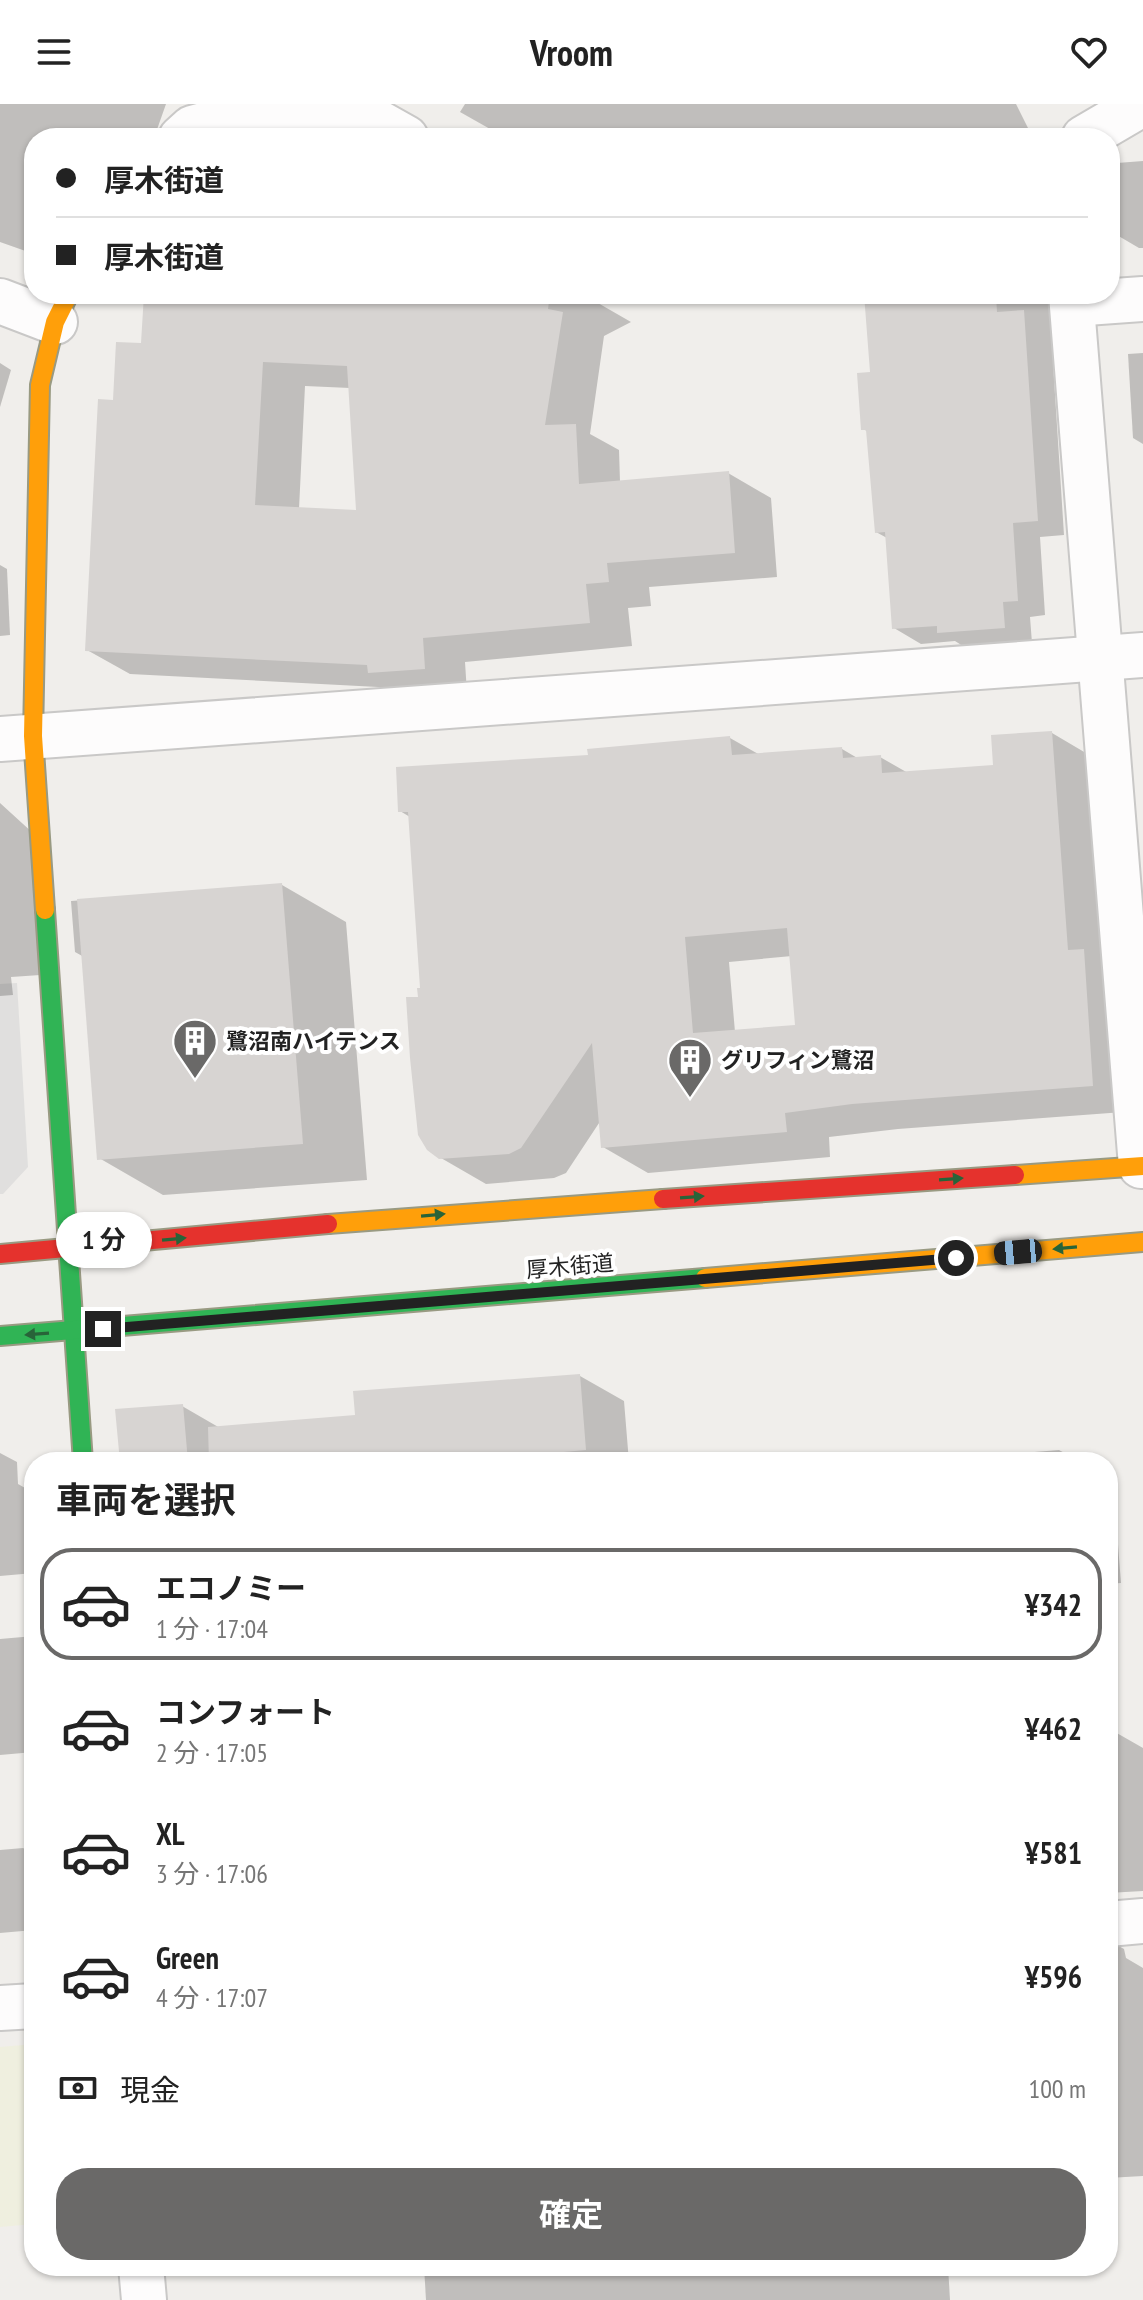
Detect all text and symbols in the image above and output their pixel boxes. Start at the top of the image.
text: Vroom [530,29,613,76]
icon: menu [32,30,76,74]
icon: heart [1067,30,1111,74]
text: 厚木街道 [104,160,224,199]
text: 厚木街道 [104,237,224,276]
building icon: 鷺沼南ハイテンス [171,1017,219,1080]
place label: 鷺沼南ハイテンス [226,1027,401,1055]
building icon: グリフィン鷺沼 [666,1036,714,1099]
place label: グリフィン鷺沼 [721,1046,875,1074]
one-way arrow [939,1172,964,1185]
one-way arrow [680,1190,705,1203]
one-way arrow [421,1208,446,1221]
callout: 1 分 [55,1213,151,1269]
text: 1 分 [82,1223,126,1256]
one-way arrow [162,1232,187,1245]
car [993,1238,1043,1266]
route start [938,1240,974,1276]
one-way arrow [1052,1242,1077,1255]
street label: 厚木街道 [525,1248,615,1284]
route end [85,1311,121,1347]
one-way arrow [24,1328,49,1341]
text: 車両を選択 [56,1476,236,1523]
icon: car [60,1568,132,1640]
text: エコノミー [156,1568,306,1607]
text: ¥342 [1025,1585,1082,1624]
text: 1 分 · 17:04 [156,1612,268,1645]
icon: car [60,1692,132,1764]
text: コンフォート [156,1692,335,1731]
text: ¥462 [1025,1709,1082,1748]
text: 2 分 · 17:05 [156,1736,268,1769]
text: XL [156,1814,185,1853]
icon: car [60,1816,132,1888]
text: ¥581 [1025,1833,1082,1872]
text: 3 分 · 17:06 [156,1857,268,1890]
text: Green [156,1938,219,1977]
icon: car [60,1940,132,2012]
text: ¥596 [1025,1957,1082,1996]
text: 4 分 · 17:07 [156,1981,268,2014]
icon: cash [56,2066,100,2110]
text: 現金 [120,2070,180,2109]
text: 100 m [1028,2072,1086,2105]
button: 確定 [56,2168,1086,2260]

